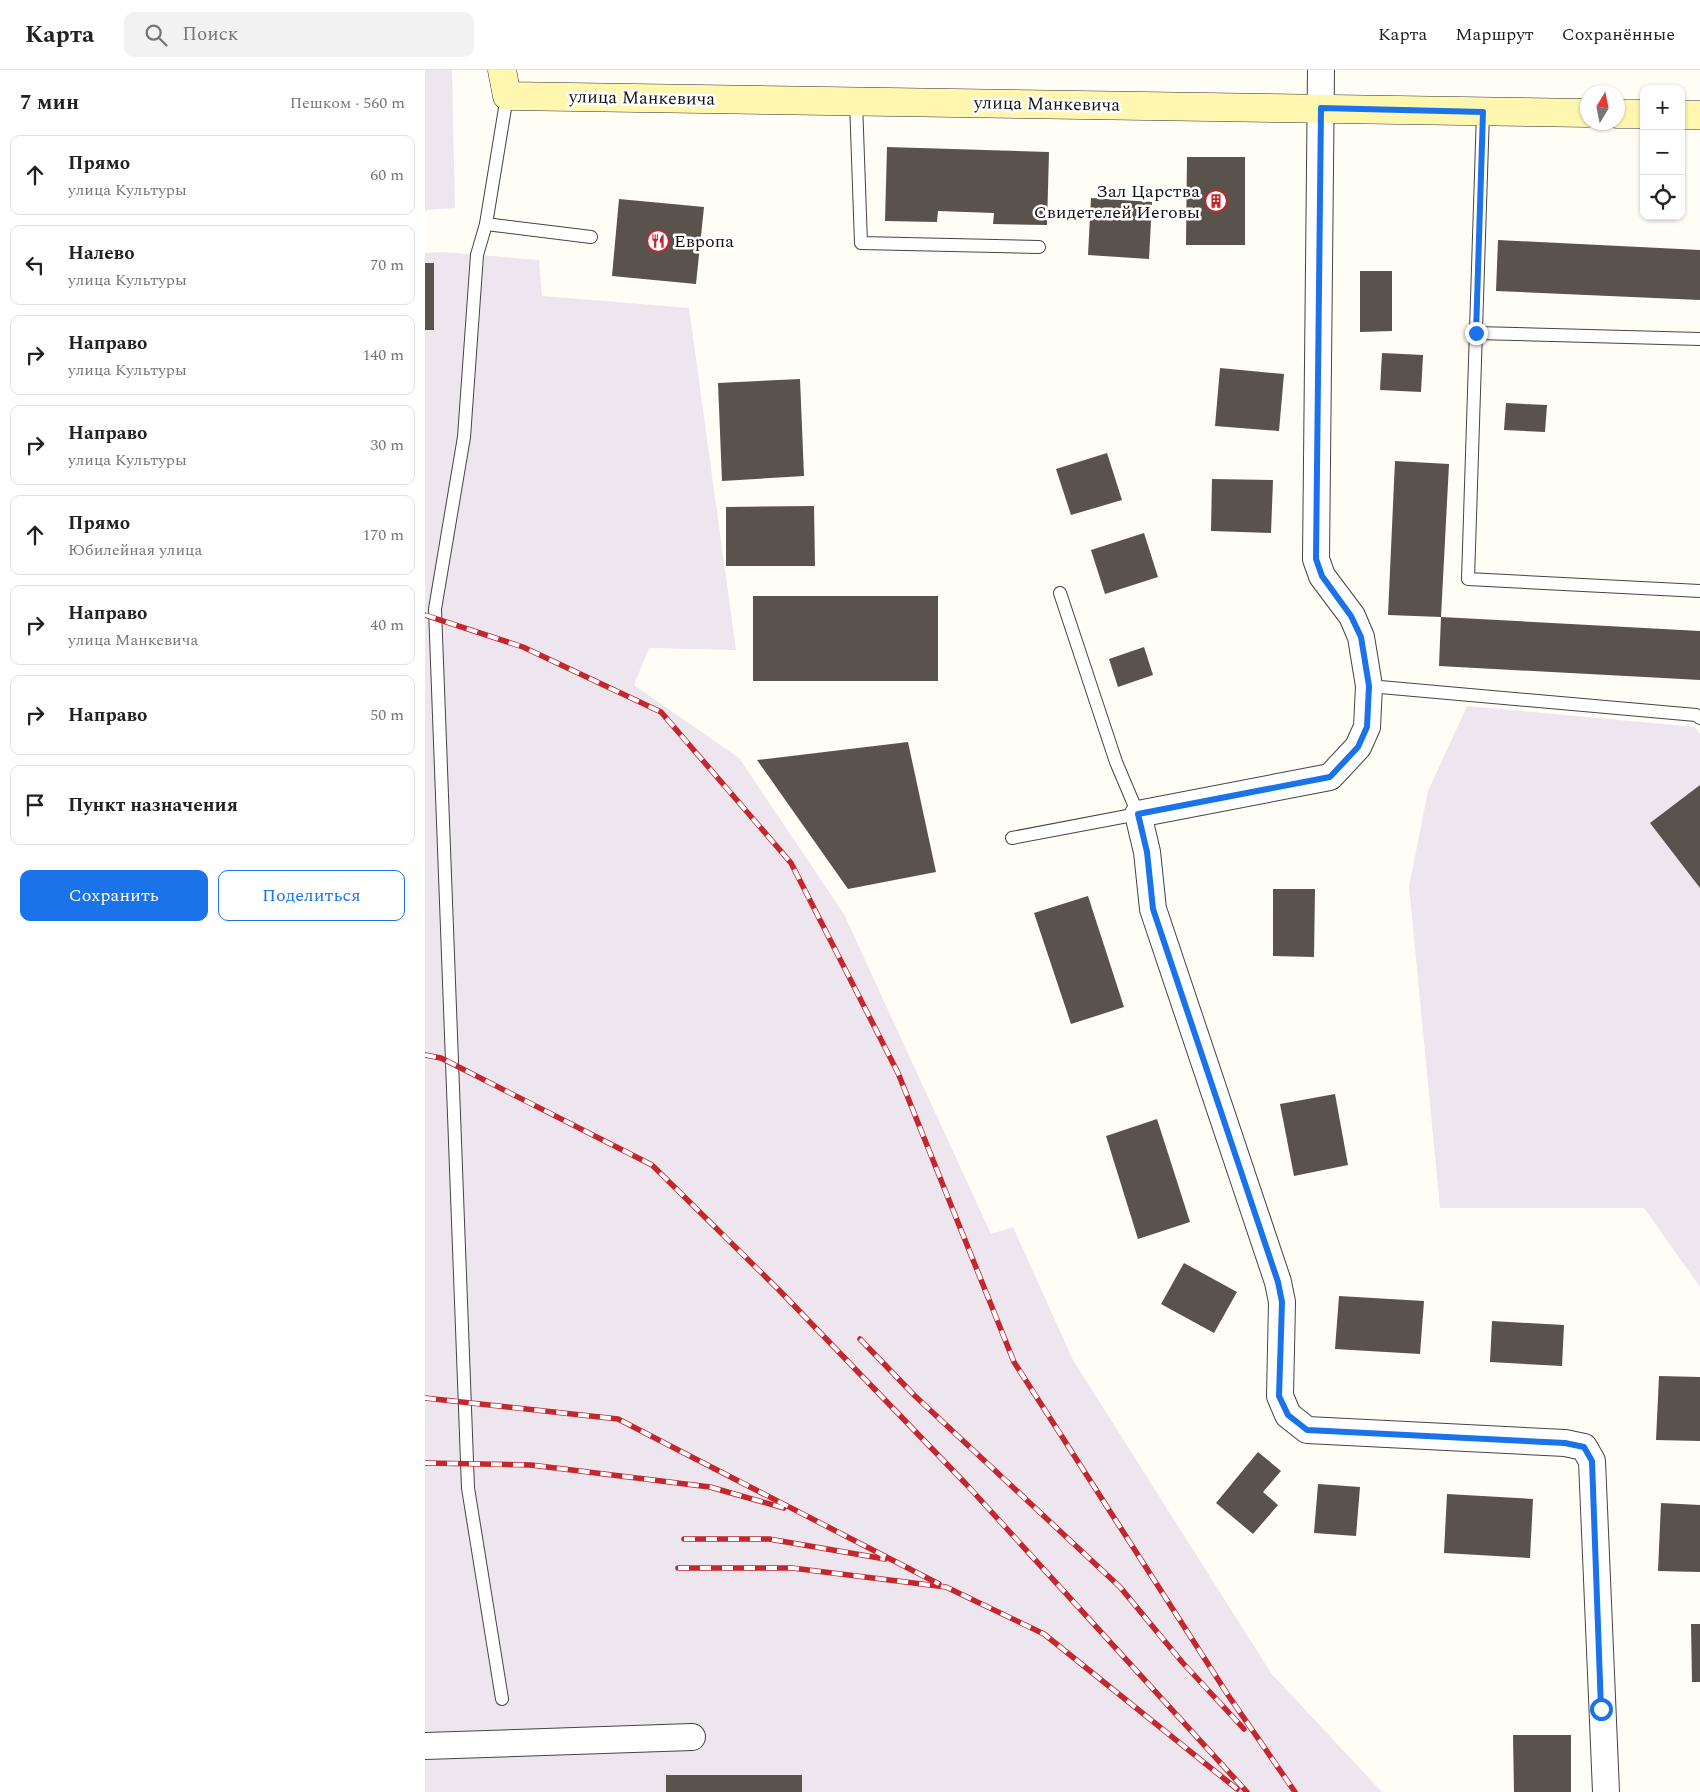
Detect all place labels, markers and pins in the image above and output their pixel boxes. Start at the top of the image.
place label: Зал Царства Свидетелей Иеговы [1034,178,1200,226]
building icon: Зал Царства Свидетелей Иеговы [1204,189,1228,213]
place label: Европа [674,228,734,255]
restaurant icon: Европа [646,229,670,253]

